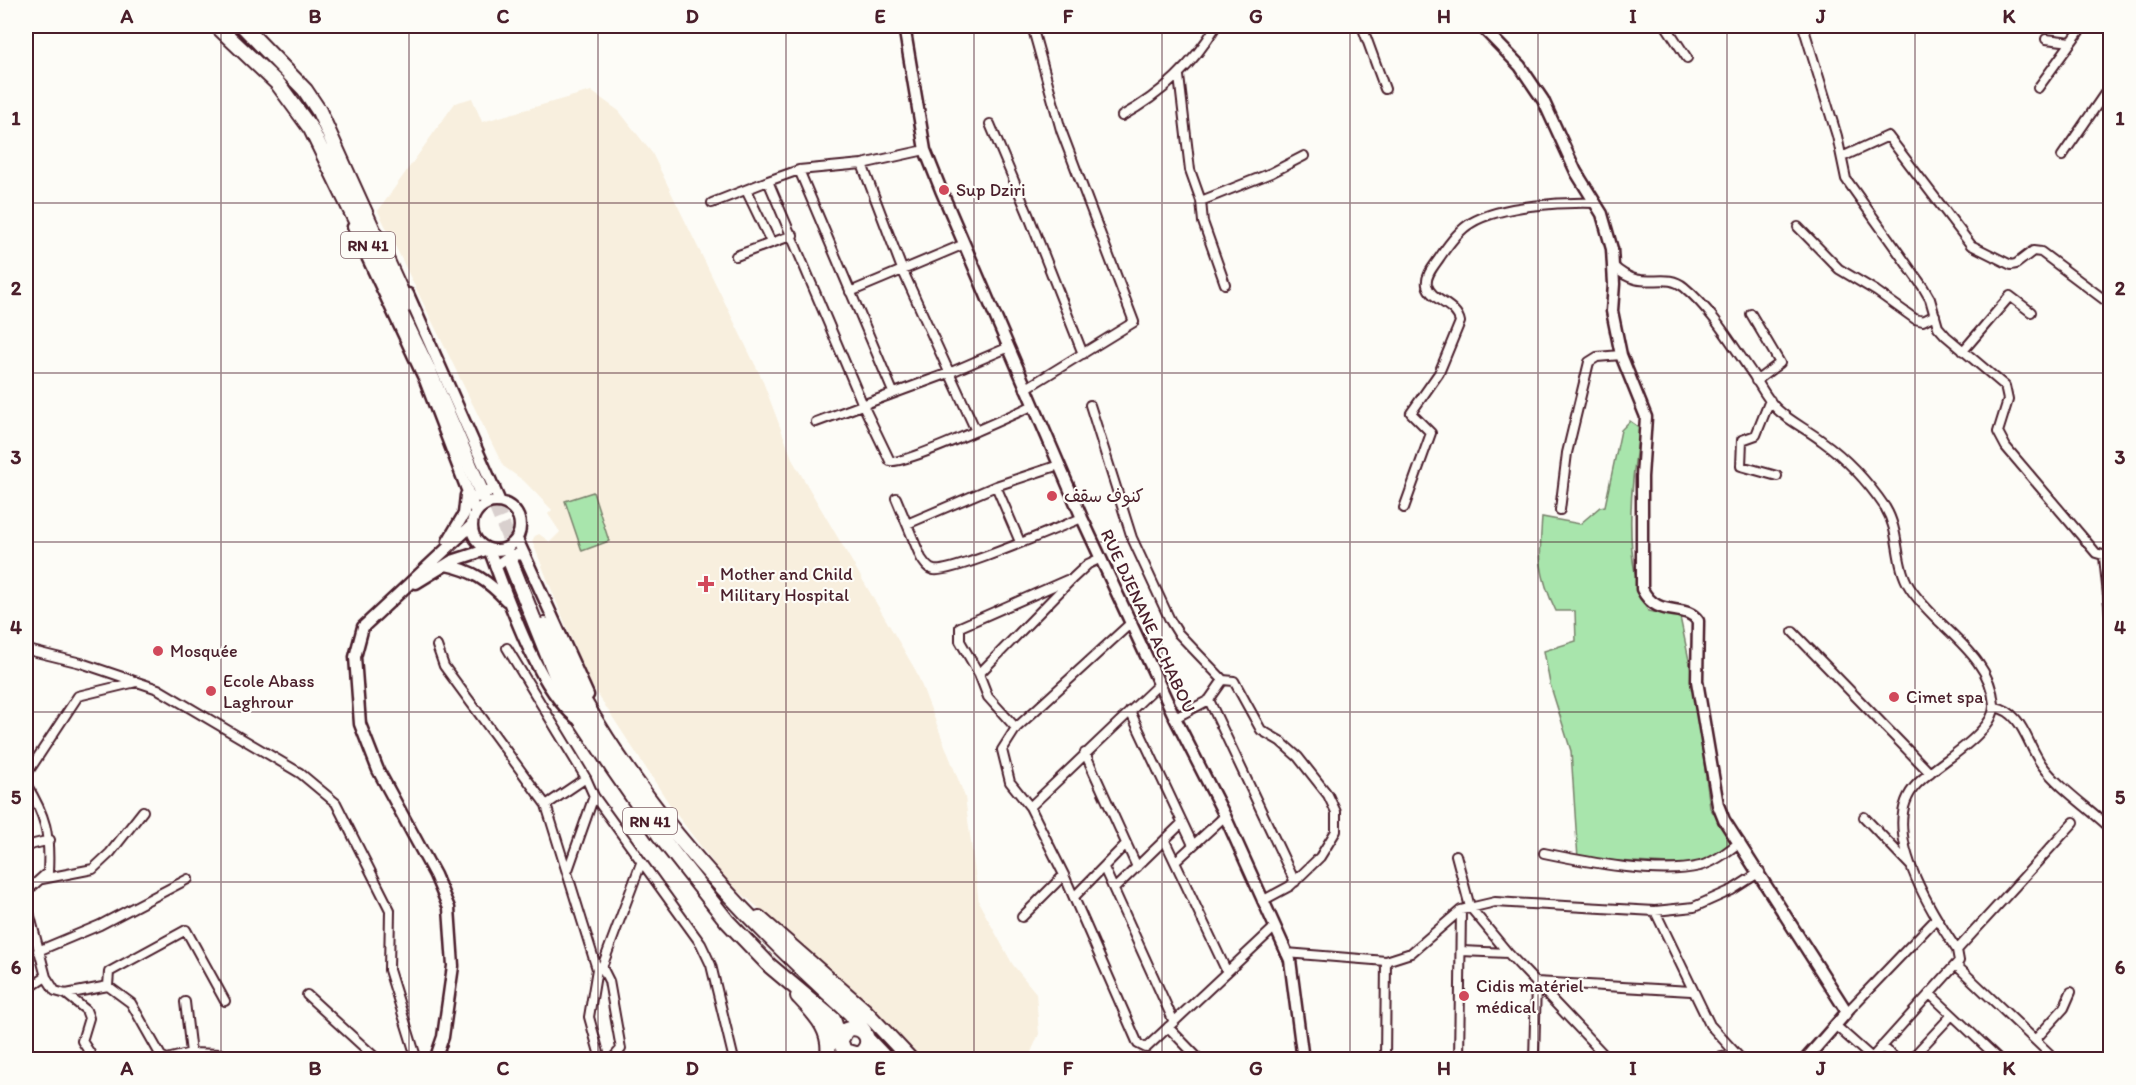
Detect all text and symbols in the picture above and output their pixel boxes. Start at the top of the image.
text: A [120,4,134,28]
text: B [309,4,322,28]
text: C [497,4,510,28]
text: D [685,4,699,28]
text: E [874,4,886,28]
text: F [1063,4,1074,28]
text: G [1249,4,1263,28]
text: H [1437,4,1451,28]
text: I [1629,4,1637,28]
text: J [1815,4,1826,28]
text: K [2003,4,2017,28]
text: 1 [11,106,21,130]
text: 1 [2115,106,2125,130]
place label: Sup Dziri [956,179,1026,201]
marker: Sup Dziri [937,183,951,197]
road number: RN 41 [341,232,395,258]
text: 2 [11,276,22,300]
text: 2 [2115,276,2126,300]
text: 3 [11,445,22,469]
text: 3 [2115,445,2126,469]
place label: كنوف سقف [1064,485,1144,507]
marker: كنوف سقف [1045,489,1059,503]
street label: RUE DJENANE ACHABOU [1096,526,1200,716]
place label: Mother and Child Military Hospital [720,563,853,606]
marker: Mother and Child Military Hospital [697,575,715,593]
text: 4 [10,615,22,639]
text: 4 [2114,615,2126,639]
place label: Mosquée [170,640,238,662]
marker: Mosquée [151,644,165,658]
place label: Ecole Abass Laghrour [223,670,315,713]
marker: Ecole Abass Laghrour [204,684,218,698]
place label: Cimet spa [1906,686,1984,708]
marker: Cimet spa [1887,690,1901,704]
text: 5 [11,785,22,809]
text: 5 [2115,785,2126,809]
road number: RN 41 [623,808,677,834]
text: 6 [11,955,22,979]
text: 6 [2115,955,2126,979]
place label: Cidis matériel médical [1476,975,1584,1018]
marker: Cidis matériel médical [1457,989,1471,1003]
text: A [120,1056,134,1080]
text: B [309,1056,322,1080]
text: C [497,1056,510,1080]
text: D [685,1056,699,1080]
text: E [874,1056,886,1080]
text: F [1063,1056,1074,1080]
text: G [1249,1056,1263,1080]
text: H [1437,1056,1451,1080]
text: I [1629,1056,1637,1080]
text: J [1815,1056,1826,1080]
text: K [2003,1056,2017,1080]

